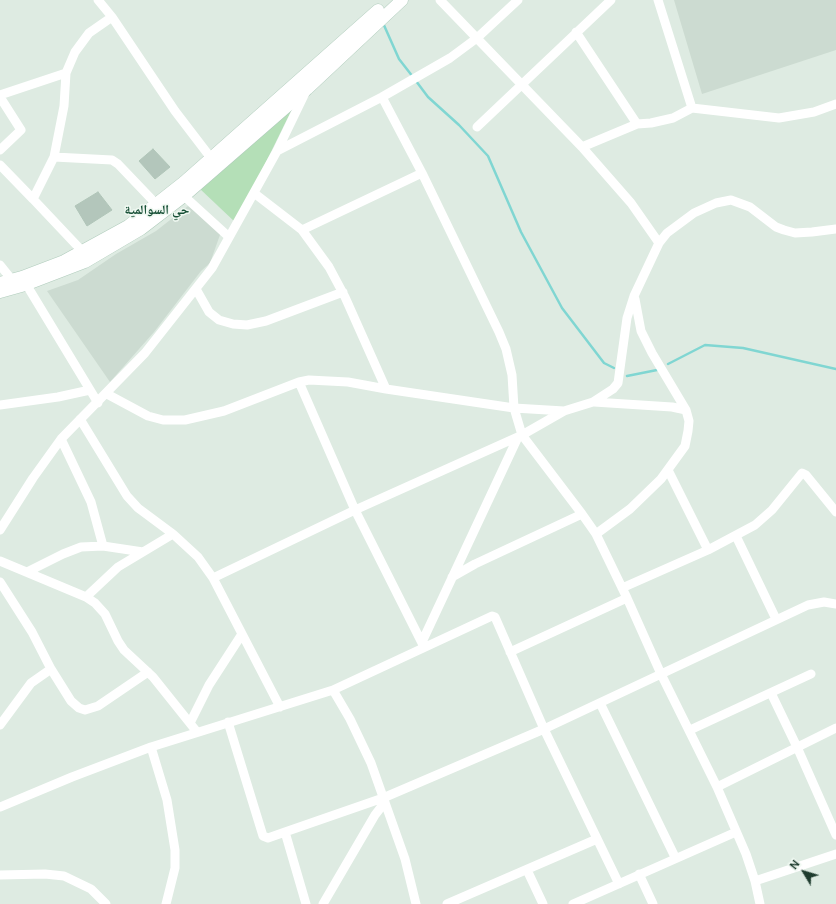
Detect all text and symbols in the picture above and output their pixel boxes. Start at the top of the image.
district label: حي السوالمية [125,203,189,219]
north arrow [784,852,824,892]
text: N [787,857,803,872]

